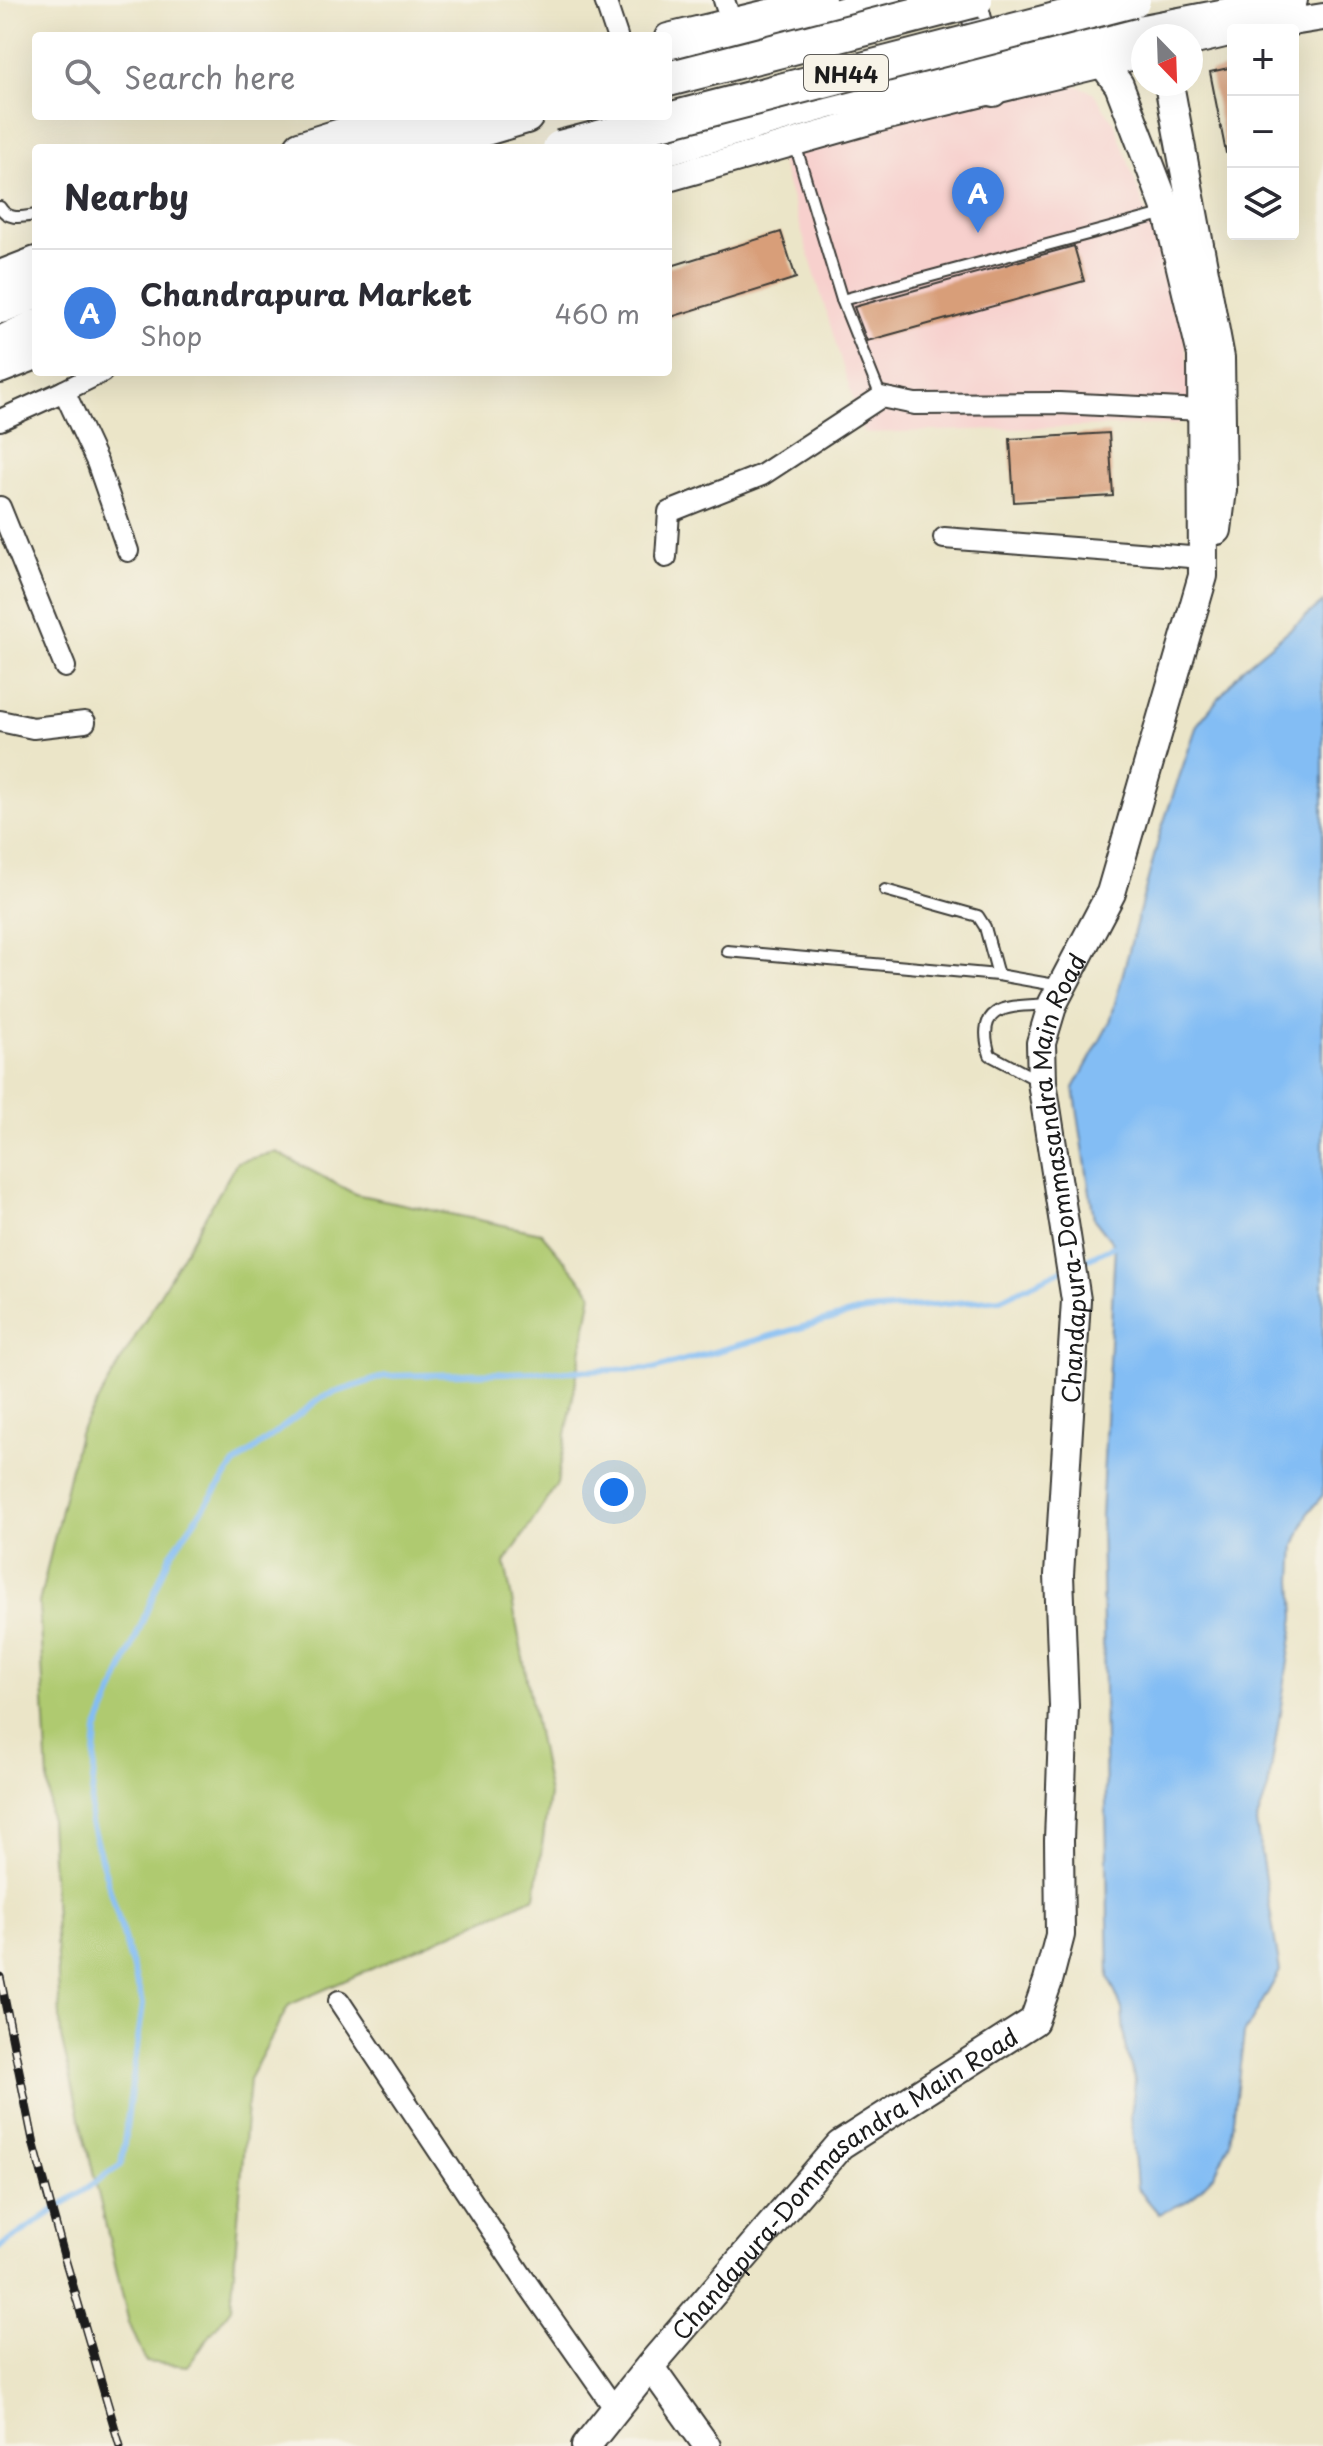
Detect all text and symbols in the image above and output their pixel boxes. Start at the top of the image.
north arrow [1131,24,1203,96]
map controls [1227,24,1299,240]
button: + [1227,24,1299,96]
search box [32,32,672,120]
icon: search [60,54,104,98]
text: Search here [124,54,296,99]
road number: NH44 [804,55,888,91]
button: − [1227,96,1299,168]
pin: A [952,167,1004,233]
button: layers [1227,168,1299,240]
text: Nearby [64,170,189,222]
text: Chandrapura Market [140,271,472,316]
text: A [80,294,100,333]
text: 460 m [555,294,640,333]
text: Shop [140,316,202,355]
street label: Chandapura-Dommasandra Main Road [1022,946,1094,1404]
your location [594,1472,634,1512]
street label: Chandapura-Dommasandra Main Road [662,2018,1025,2347]

